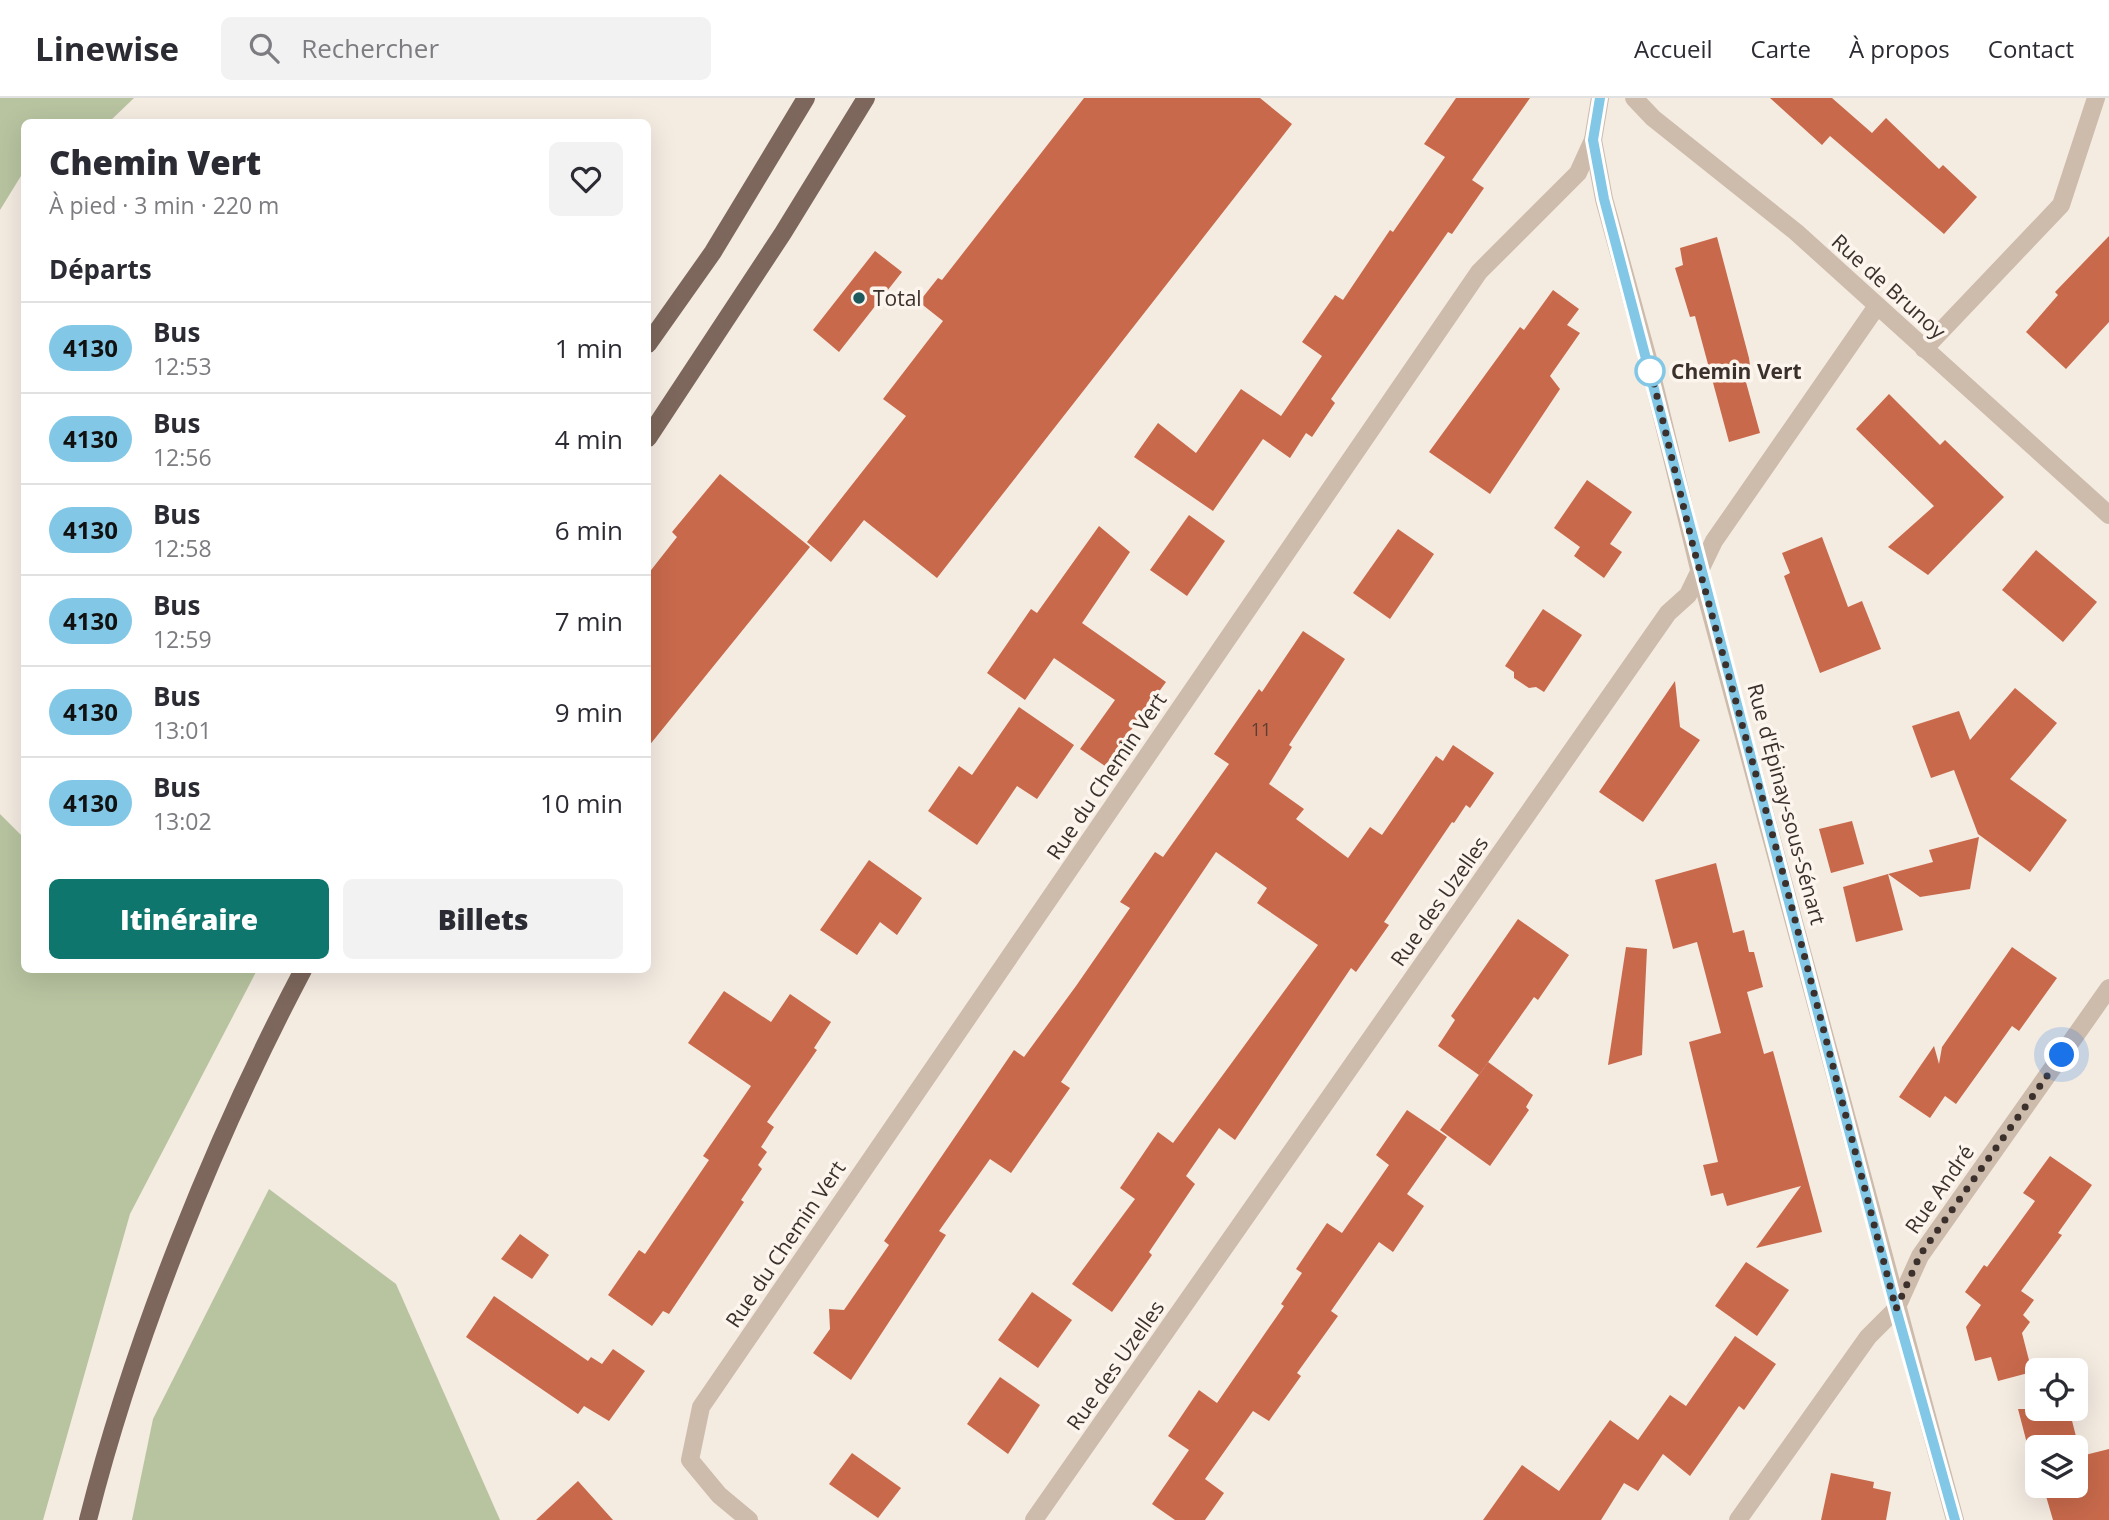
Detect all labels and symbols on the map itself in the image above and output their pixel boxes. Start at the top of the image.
street label: Rue de Brunoy [1826,227,1952,345]
place label: Total [873,284,922,312]
marker: Total [851,290,867,306]
marker: Chemin Vert [1635,356,1665,386]
place label: Chemin Vert [1671,357,1802,385]
street label: Rue d'Épinay-sous-Sénart [1741,680,1833,928]
street label: Rue du Chemin Vert [1040,687,1172,865]
house number: 11 [1251,717,1271,741]
street label: Rue des Uzelles [1384,830,1494,972]
your location [2044,1037,2079,1072]
street label: Rue André [1898,1139,1980,1239]
street label: Rue du Chemin Vert [719,1155,851,1333]
street label: Rue des Uzelles [1060,1294,1170,1436]

